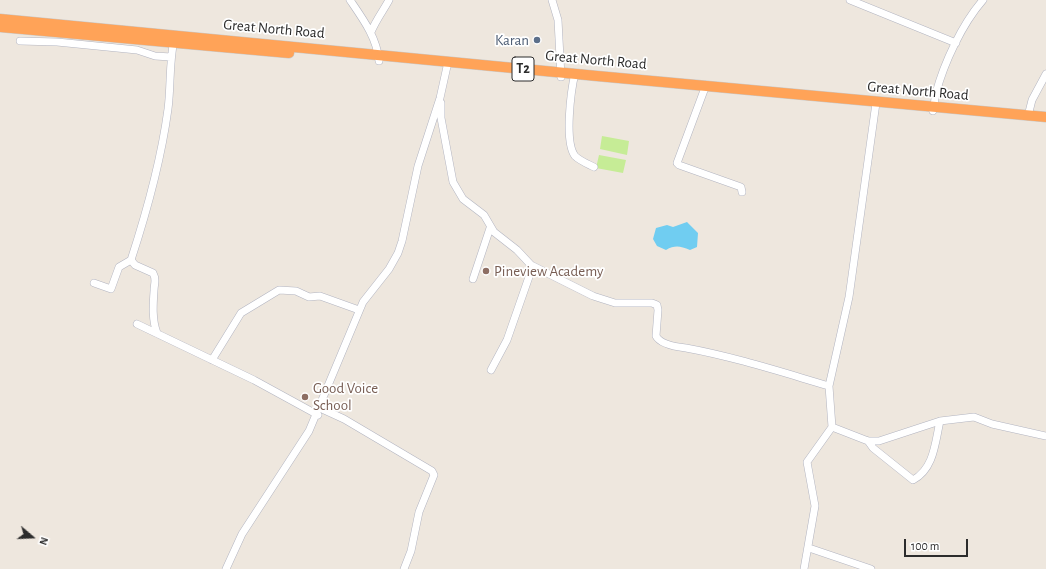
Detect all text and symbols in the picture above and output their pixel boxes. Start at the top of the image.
street label: Great North Road [223,16,325,42]
place label: Karan [495,31,529,49]
marker: Karan [532,35,542,45]
street label: Great North Road [545,47,647,73]
road number: T2 [512,57,534,81]
street label: Great North Road [867,78,969,104]
place label: Pineview Academy [494,262,603,280]
marker: Pineview Academy [481,266,491,276]
place label: Good Voice School [313,379,378,414]
marker: Good Voice School [300,392,310,402]
north arrow [12,517,52,557]
scale bar [906,531,970,557]
text: N [37,536,50,546]
text: 100 m [911,540,939,552]

